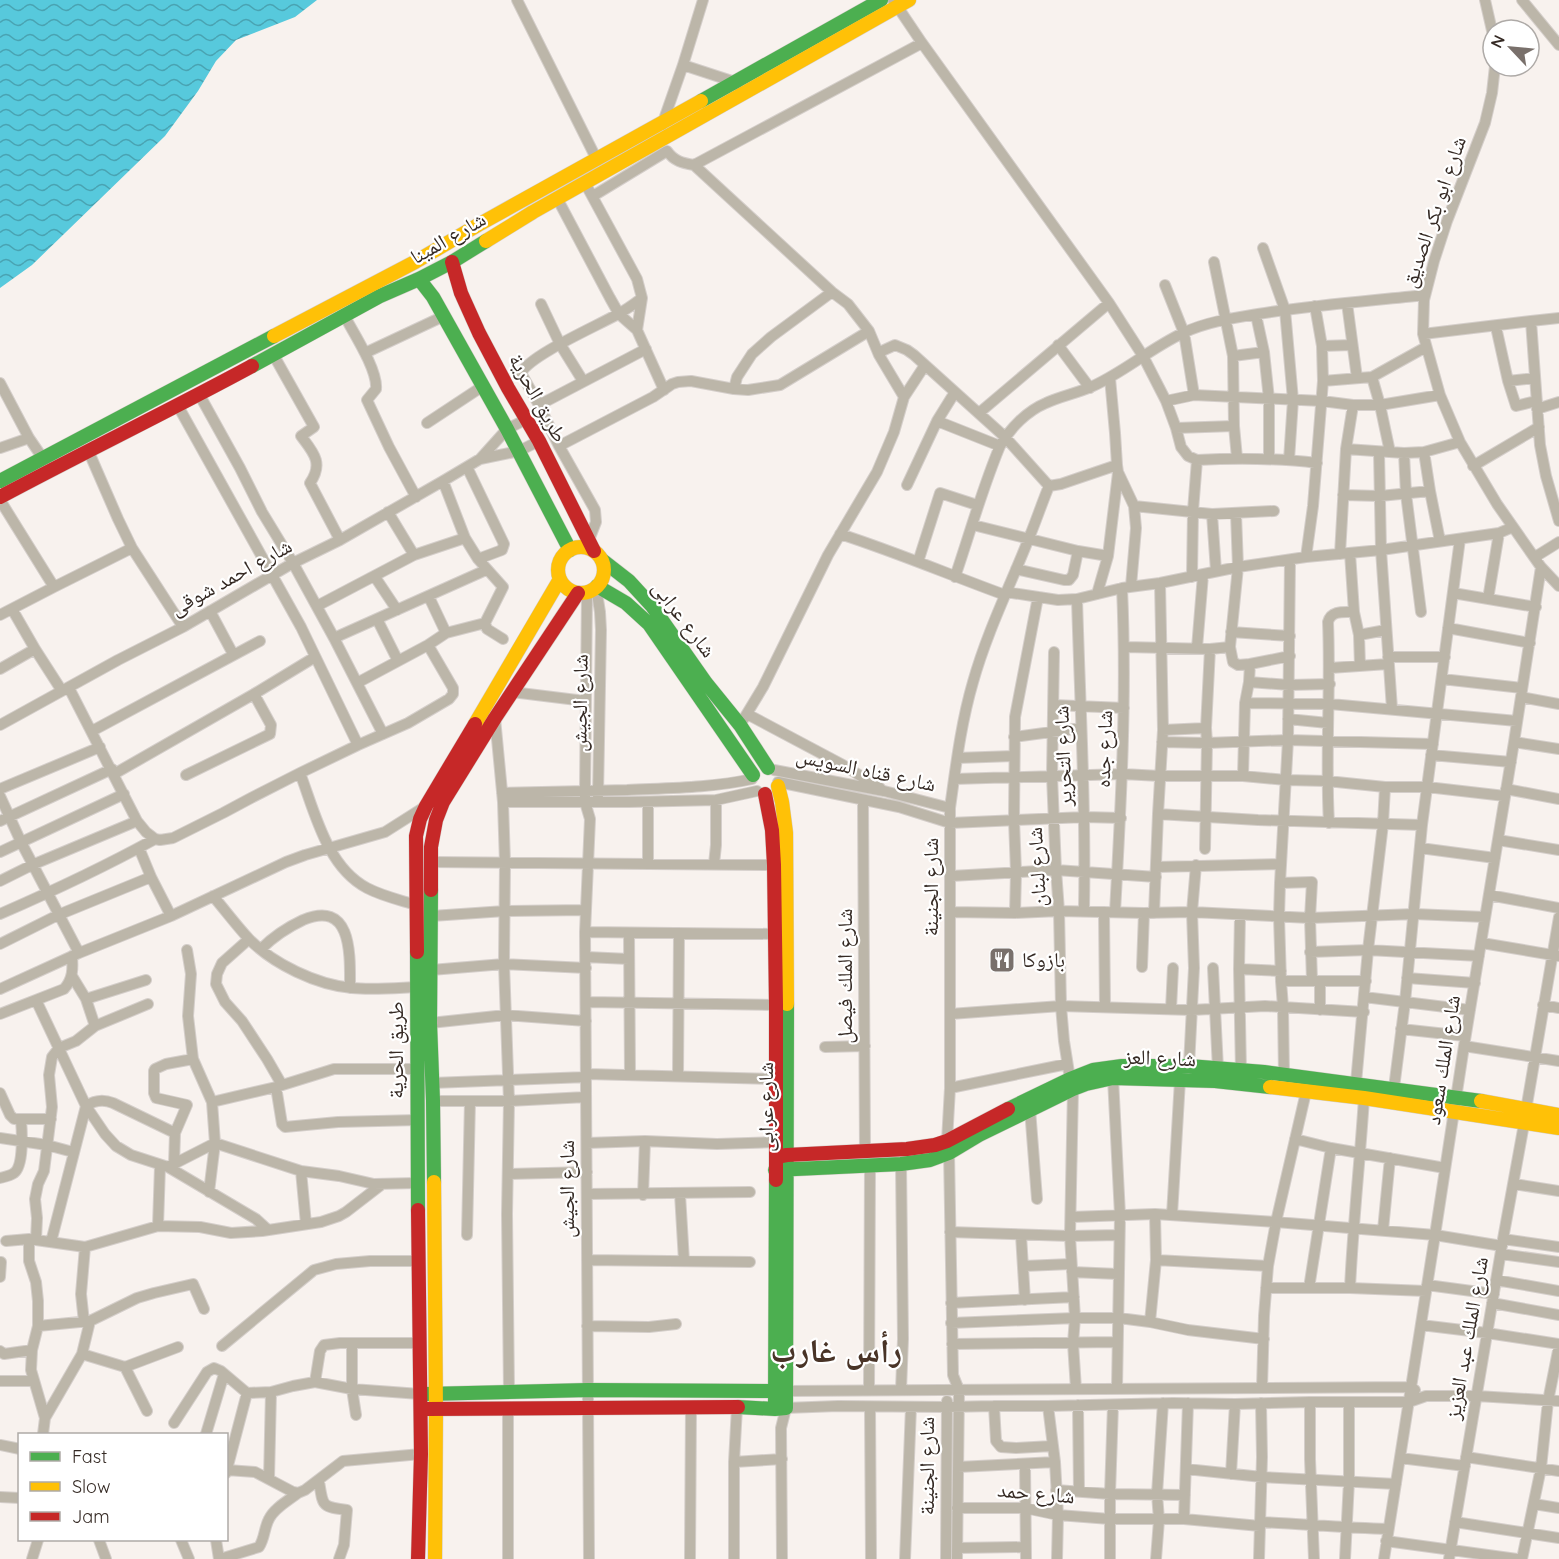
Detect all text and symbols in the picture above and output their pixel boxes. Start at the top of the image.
north arrow [1481,18,1541,78]
text: N [1486,32,1509,51]
street label: شارع ابو بكر الصديق [1395,133,1472,291]
street label: شارع المينا [405,205,490,270]
street label: طريق الحرية [503,349,574,447]
street label: شارع احمد شوقى [165,532,296,621]
street label: شارع عرابى [647,575,722,663]
street label: شارع الجيش [565,654,594,752]
street label: شارع التحرير [1047,705,1078,808]
street label: شارع جده [1089,710,1118,788]
street label: شارع قناه السويس [794,742,938,797]
street label: شارع لبنان [1021,826,1052,908]
street label: شارع الجنينة [917,838,944,936]
street label: شارع الملك فيصل [831,908,858,1044]
restaurant icon: بازوكا [987,945,1017,975]
place label: بازوكا [1022,946,1065,972]
street label: شارع الملك سعود [1419,993,1466,1127]
street label: طريق الحرية [382,1001,409,1099]
street label: شارع العز [1122,1043,1197,1072]
street label: شارع عرابى [752,1062,779,1152]
street label: شارع الجيش [553,1140,580,1238]
street label: شارع الملك عبد العزيز [1439,1254,1494,1422]
district label: رأس غارب [770,1329,902,1370]
street label: شارع الجنينة [913,1417,940,1515]
legend [18,1433,228,1541]
text: Fast [72,1445,107,1468]
text: Slow [72,1475,110,1498]
street label: شارع حمد [996,1476,1076,1509]
text: Jam [72,1505,110,1528]

